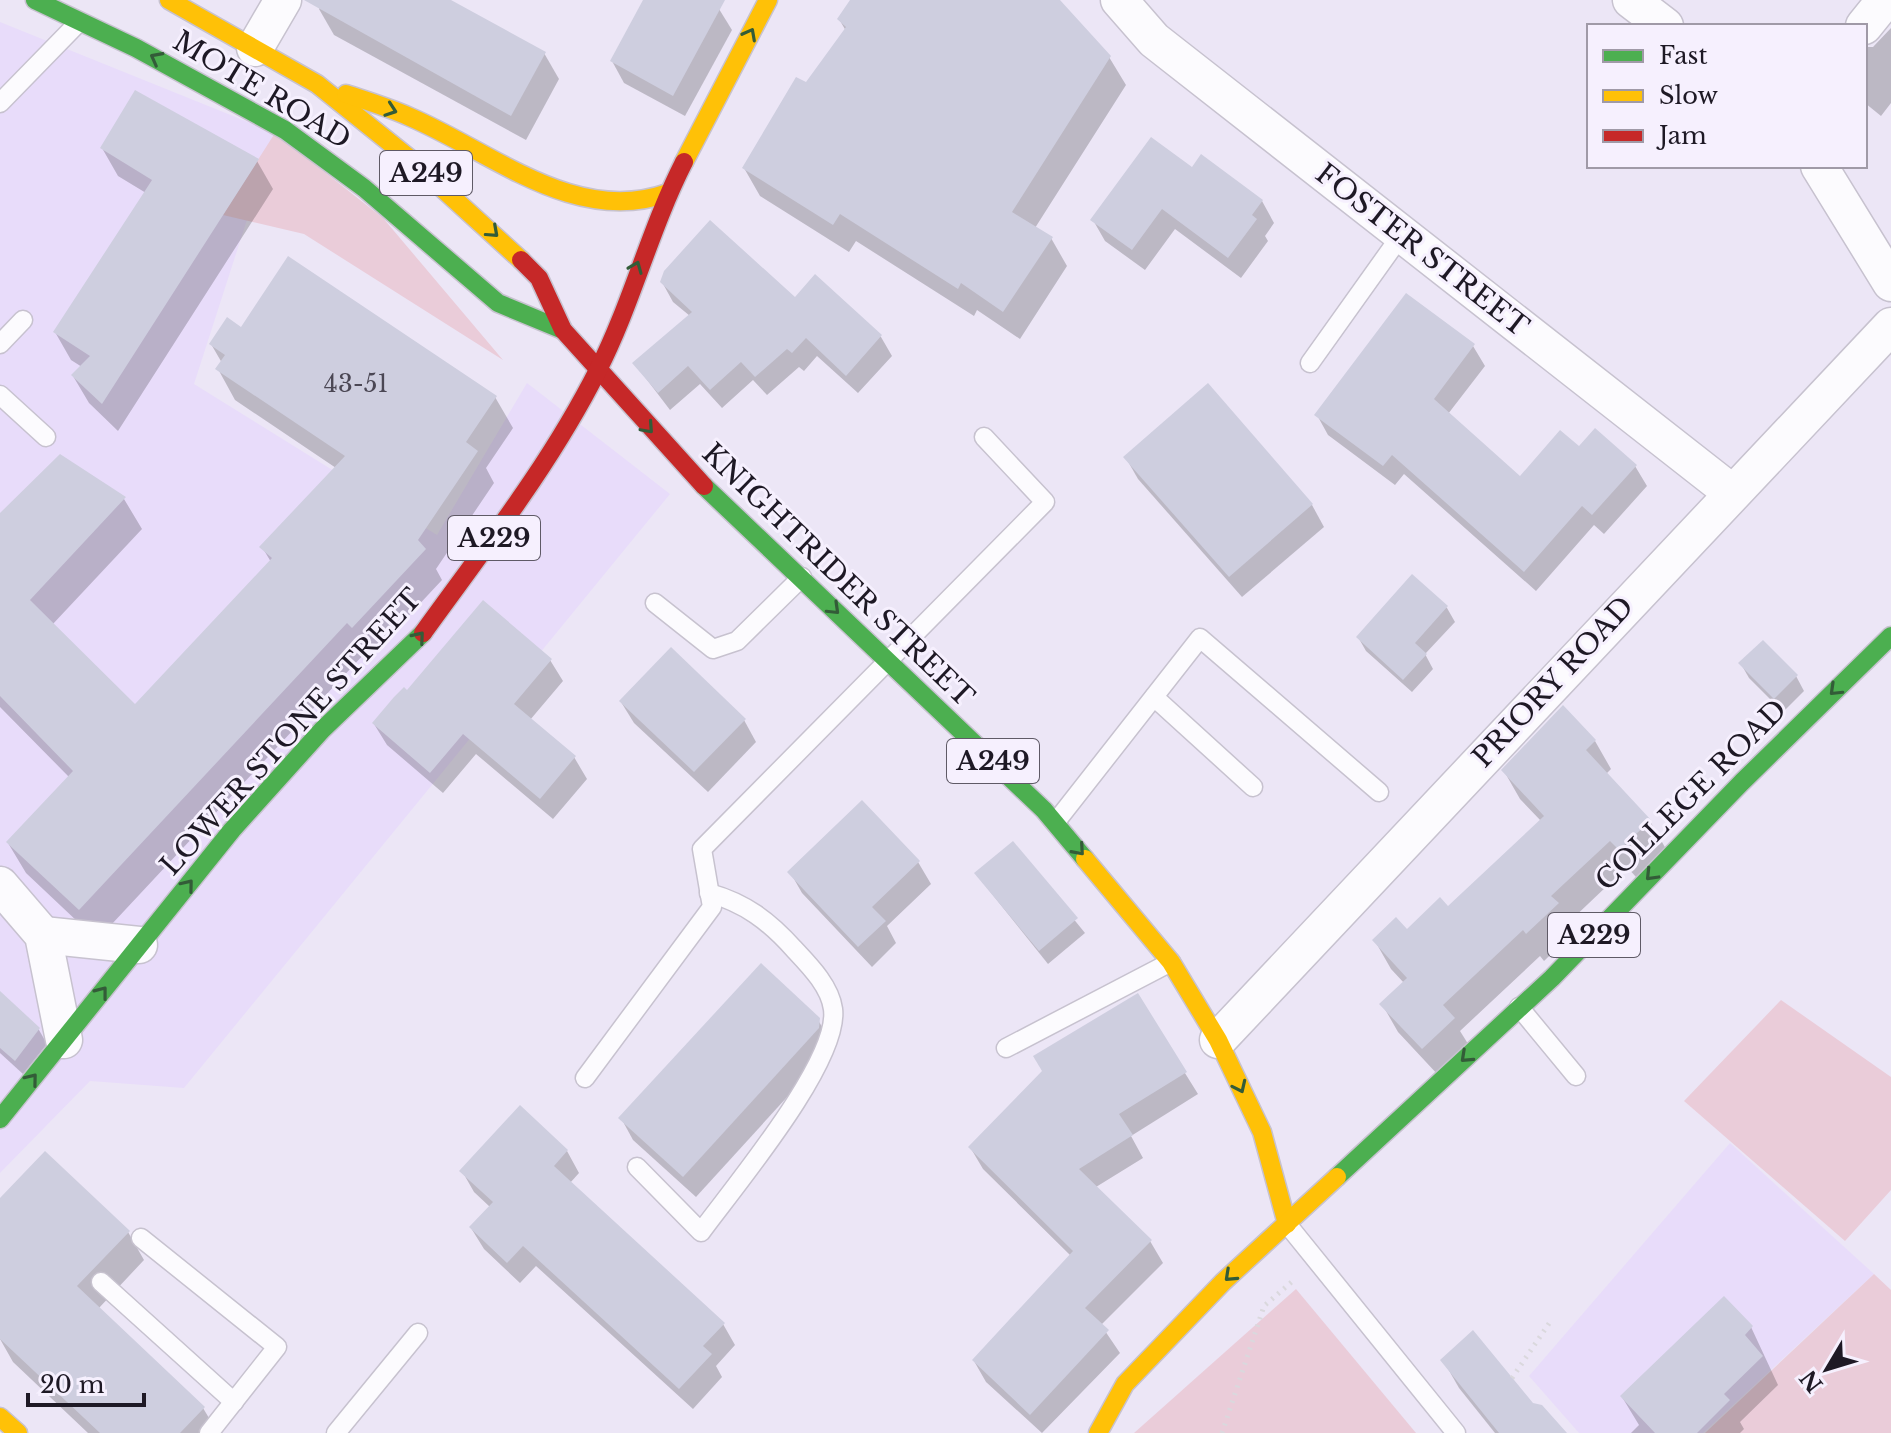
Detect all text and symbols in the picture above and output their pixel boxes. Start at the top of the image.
street label: MOTE ROAD [167,23,357,157]
legend [1587,24,1867,168]
one-way arrow [741,27,756,42]
text: Fast [1659,41,1707,70]
one-way arrow [149,53,164,68]
text: Slow [1659,81,1718,110]
one-way arrow [383,100,397,116]
text: Jam [1656,121,1707,150]
road number: A249 [380,151,472,195]
street label: FOSTER STREET [1309,156,1536,344]
one-way arrow [483,223,498,237]
one-way arrow [627,261,643,275]
house number: 43-51 [324,369,388,398]
one-way arrow [638,418,653,433]
street label: KNIGHTRIDER STREET [695,436,982,714]
road number: A229 [448,516,540,560]
street label: LOWER STONE STREET [153,581,429,883]
street label: PRIORY ROAD [1465,589,1641,775]
one-way arrow [825,600,839,614]
one-way arrow [409,632,424,647]
one-way arrow [1830,681,1844,696]
street label: COLLEGE ROAD [1588,692,1794,898]
road number: A249 [947,739,1039,783]
one-way arrow [1069,841,1084,856]
one-way arrow [1646,866,1661,880]
one-way arrow [178,879,193,894]
road number: A229 [1548,913,1640,957]
one-way arrow [92,986,106,1001]
one-way arrow [1461,1047,1475,1062]
one-way arrow [22,1074,37,1088]
one-way arrow [1230,1079,1246,1094]
one-way arrow [1224,1267,1239,1281]
north arrow [1787,1329,1867,1409]
scale bar [28,1357,144,1407]
text: N [1794,1364,1829,1397]
text: 20 m [40,1370,105,1399]

